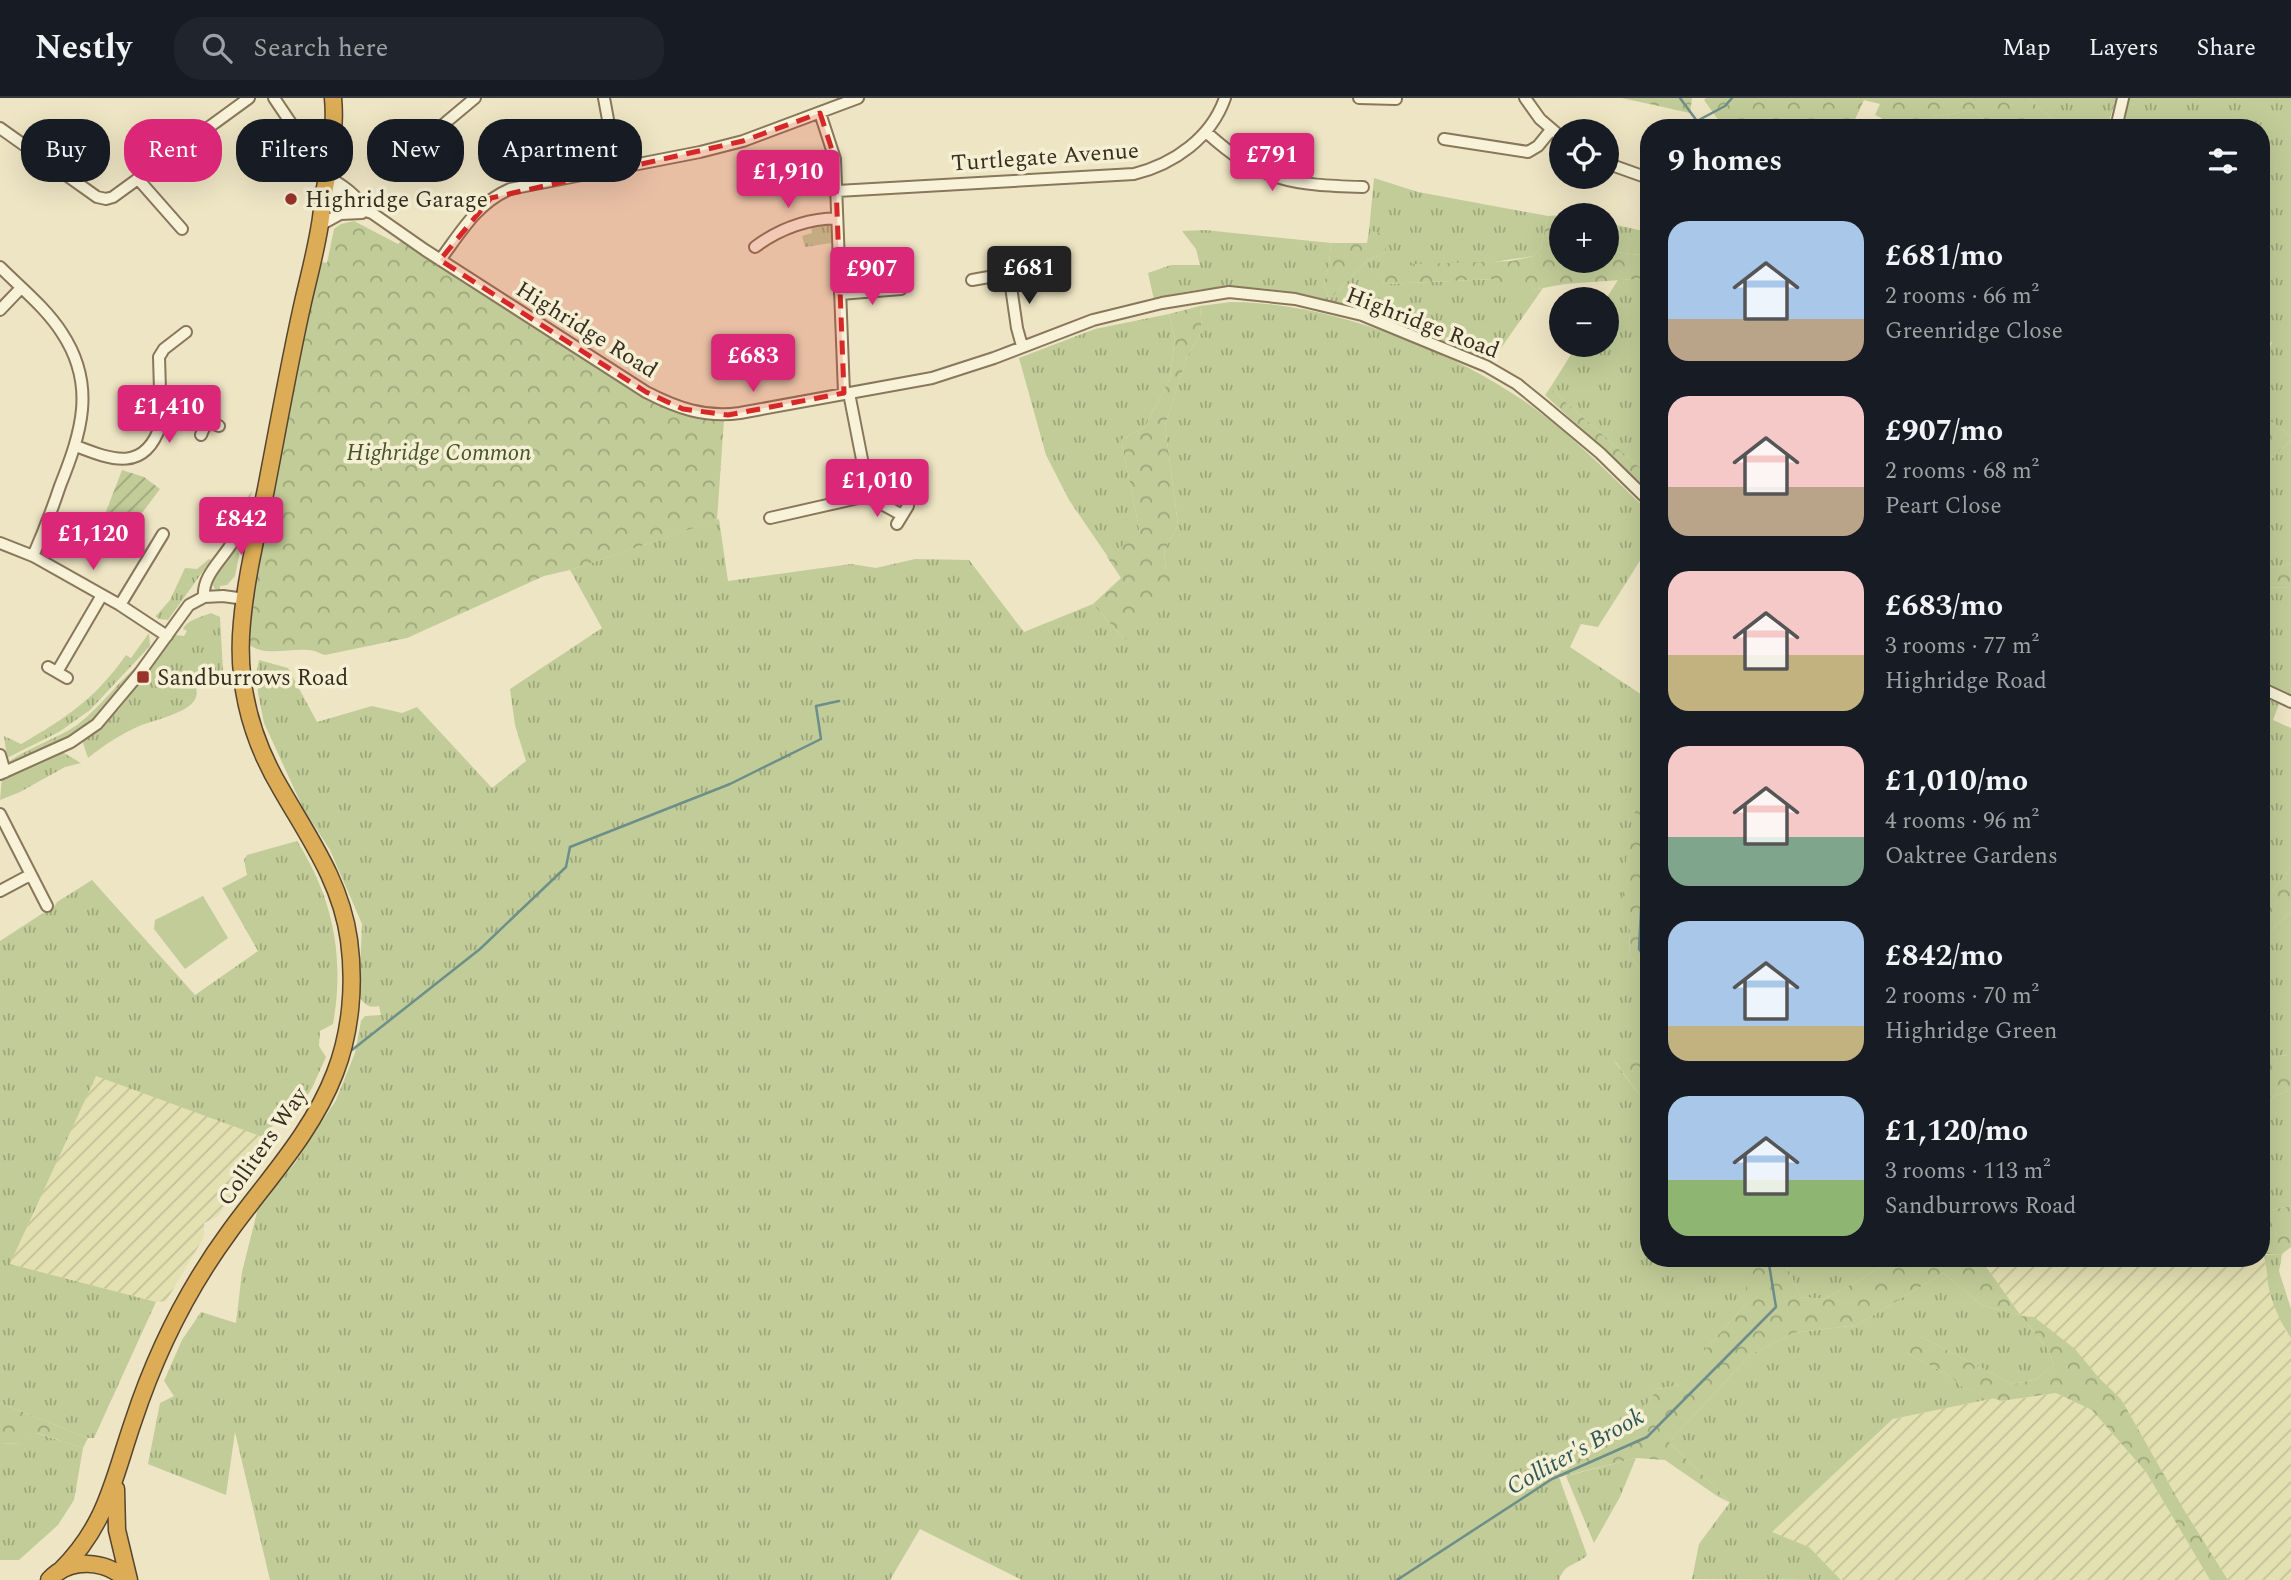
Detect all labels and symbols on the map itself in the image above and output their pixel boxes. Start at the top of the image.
street label: Turtlegate Avenue [950,133,1140,182]
pin: £791 [1231,134,1313,193]
pin: £1,910 [731,150,845,210]
place label: Highridge Garage [305,183,488,218]
marker: Highridge Garage [283,191,299,207]
pin: £681 [988,246,1070,306]
pin: £907 [831,248,913,307]
street label: Highridge Road [508,273,664,388]
street label: Highridge Road [1341,278,1504,369]
pin: £683 [712,334,794,394]
pin: £1,410 [112,386,226,445]
park label: Highridge Common [346,436,532,471]
pin: £1,010 [820,460,934,519]
pin: £842 [200,498,282,557]
pin: £1,120 [36,512,150,572]
place label: Sandburrows Road [157,661,349,696]
marker: Sandburrows Road [135,669,151,685]
street label: Colliters Way [209,1079,318,1214]
water label: Colliter's Brook [1500,1399,1651,1505]

